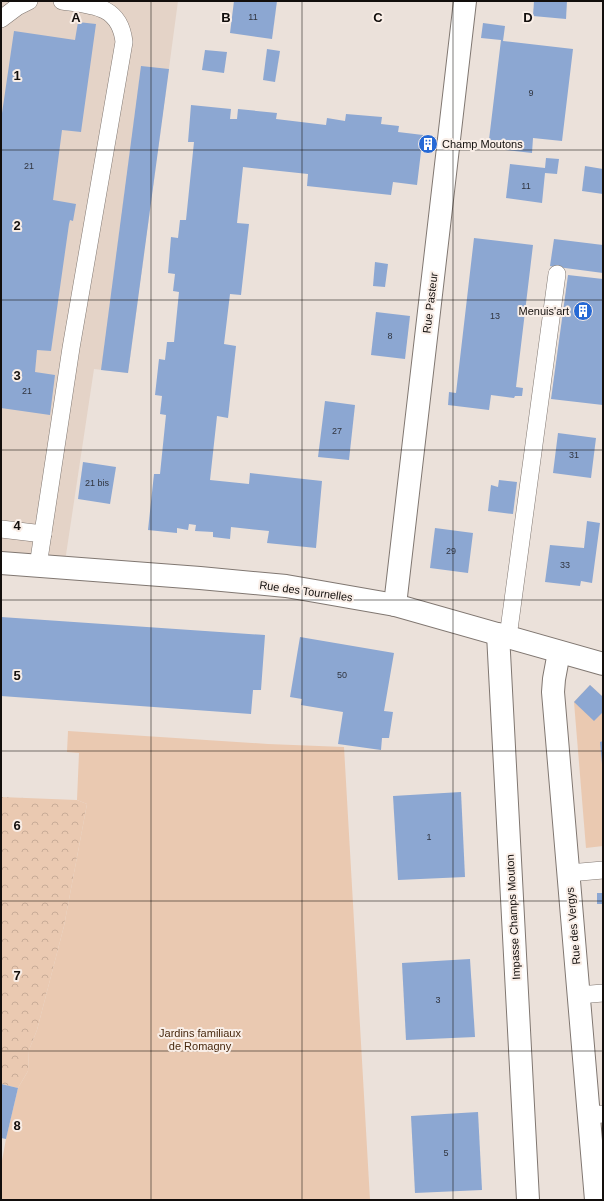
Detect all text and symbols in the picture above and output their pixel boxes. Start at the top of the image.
text: A [71,10,81,25]
text: B [221,10,231,25]
text: C [373,10,383,25]
text: D [523,10,533,25]
house number: 11 [248,12,258,22]
text: 1 [13,68,21,83]
house number: 9 [528,88,534,98]
building icon: Champ Moutons [417,133,439,155]
place label: Champ Moutons [442,138,523,150]
house number: 21 [24,161,34,171]
house number: 11 [521,181,531,191]
text: 2 [13,218,21,233]
street label: Rue Pasteur [420,272,440,334]
building icon: Menuis'art [572,300,594,322]
place label: Menuis'art [519,305,569,317]
house number: 13 [490,311,500,321]
house number: 8 [387,331,393,341]
text: 3 [13,368,21,383]
house number: 21 [22,386,32,396]
house number: 27 [332,426,342,436]
house number: 31 [569,450,579,460]
house number: 21 bis [85,478,110,488]
text: 4 [13,518,21,533]
house number: 29 [446,546,456,556]
house number: 33 [560,560,570,570]
street label: Rue des Tournelles [259,579,354,604]
text: 5 [13,668,21,683]
house number: 50 [337,670,347,680]
text: 6 [13,818,21,833]
house number: 1 [426,832,432,842]
street label: Impasse Champs Mouton [504,854,522,980]
street label: Rue des Vergys [564,886,582,965]
text: 7 [13,968,21,983]
house number: 3 [435,995,441,1005]
park label: Jardins familiaux de Romagny [159,1027,241,1052]
text: 8 [13,1118,21,1133]
house number: 5 [443,1148,449,1158]

